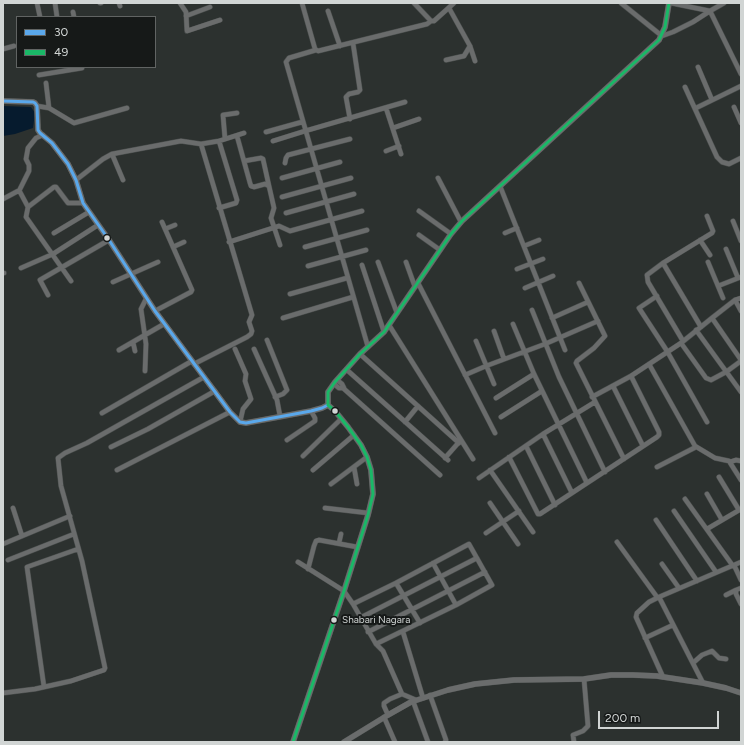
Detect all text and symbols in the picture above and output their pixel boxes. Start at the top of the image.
legend [16,16,156,68]
text: 30 [54,25,68,39]
text: 49 [54,45,68,59]
unlabelled marker [102,233,112,243]
unlabelled marker [330,406,340,416]
place label: Shabari Nagara [342,614,410,626]
marker: Shabari Nagara [329,615,339,625]
scale bar [600,703,721,729]
text: 200 m [605,711,640,725]

